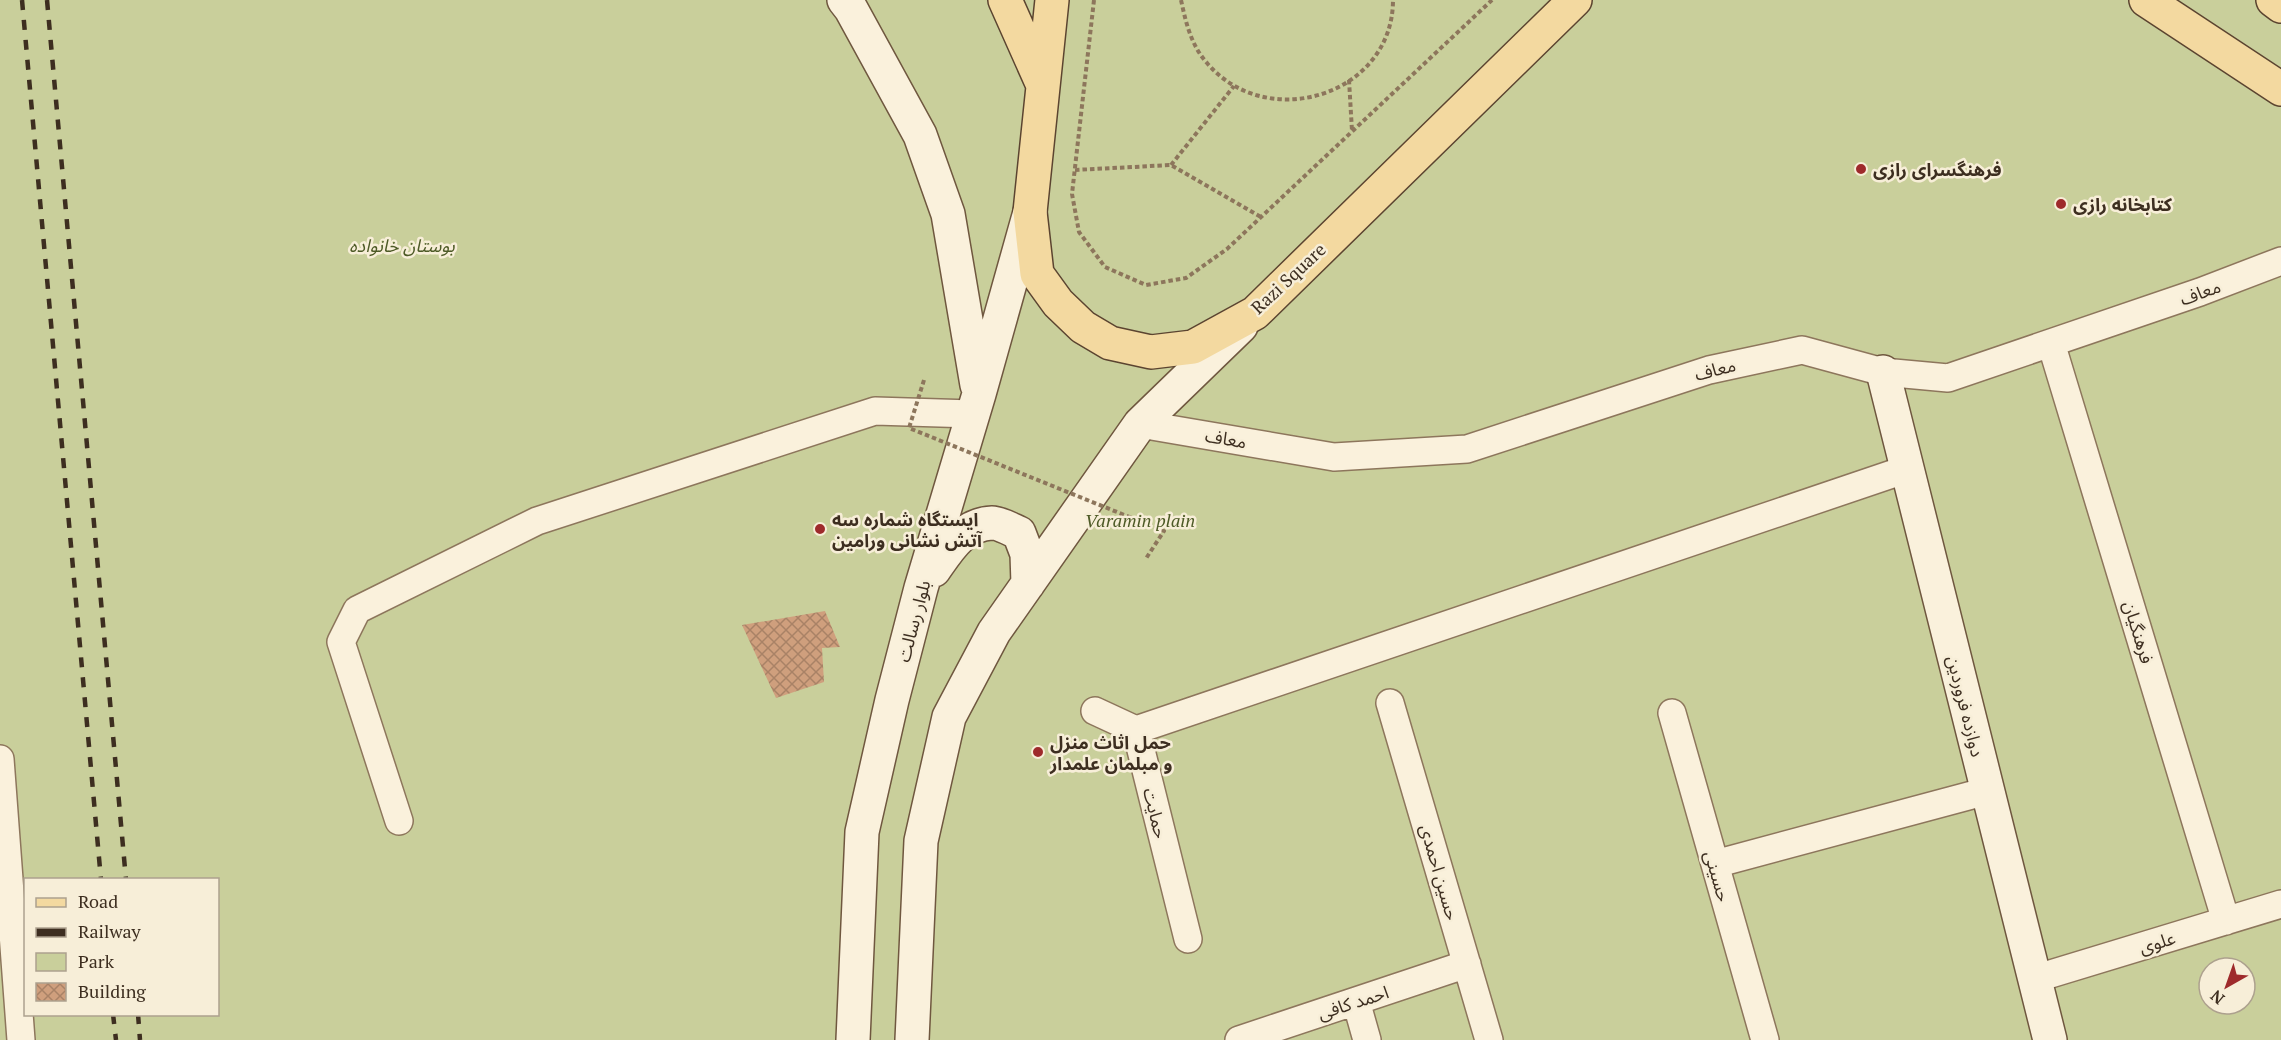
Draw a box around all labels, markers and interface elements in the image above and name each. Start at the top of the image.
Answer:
place label: فرهنگسرای رازی [1873,157,2002,181]
marker: فرهنگسرای رازی [1854,162,1868,176]
place label: کتابخانه رازی [2073,192,2173,216]
marker: کتابخانه رازی [2054,197,2068,211]
park label: بوستان خانواده [349,233,455,257]
street label: Razi Square [1245,237,1331,319]
street label: معاف [2176,274,2224,310]
street label: معاف [1692,352,1738,386]
street label: معاف [1203,423,1249,453]
place label: ایستگاه شماره سه آتش نشانی ورامین [832,507,983,552]
park label: Varamin plain [1085,508,1195,532]
marker: ایستگاه شماره سه آتش نشانی ورامین [813,522,827,536]
street label: بلوار رسالت [891,577,935,665]
street label: فرهنگیان [2118,598,2160,666]
street label: دوازده فروردین [1942,653,1990,759]
place label: حمل اثاث منزل و مبلمان علمدار [1049,730,1173,775]
marker: حمل اثاث منزل و مبلمان علمدار [1031,745,1045,759]
street label: حمایت [1138,785,1174,841]
street label: حسین احمدی [1415,821,1465,923]
street label: حسینی [1699,848,1737,904]
legend [24,878,219,1016]
text: Road [78,889,118,913]
text: Railway [78,919,142,943]
street label: علوی [2136,925,2178,959]
text: Park [78,949,115,973]
north arrow [2197,956,2257,1016]
text: Building [78,979,146,1003]
street label: احمد کافی [1314,979,1392,1025]
text: N [2206,985,2229,1010]

